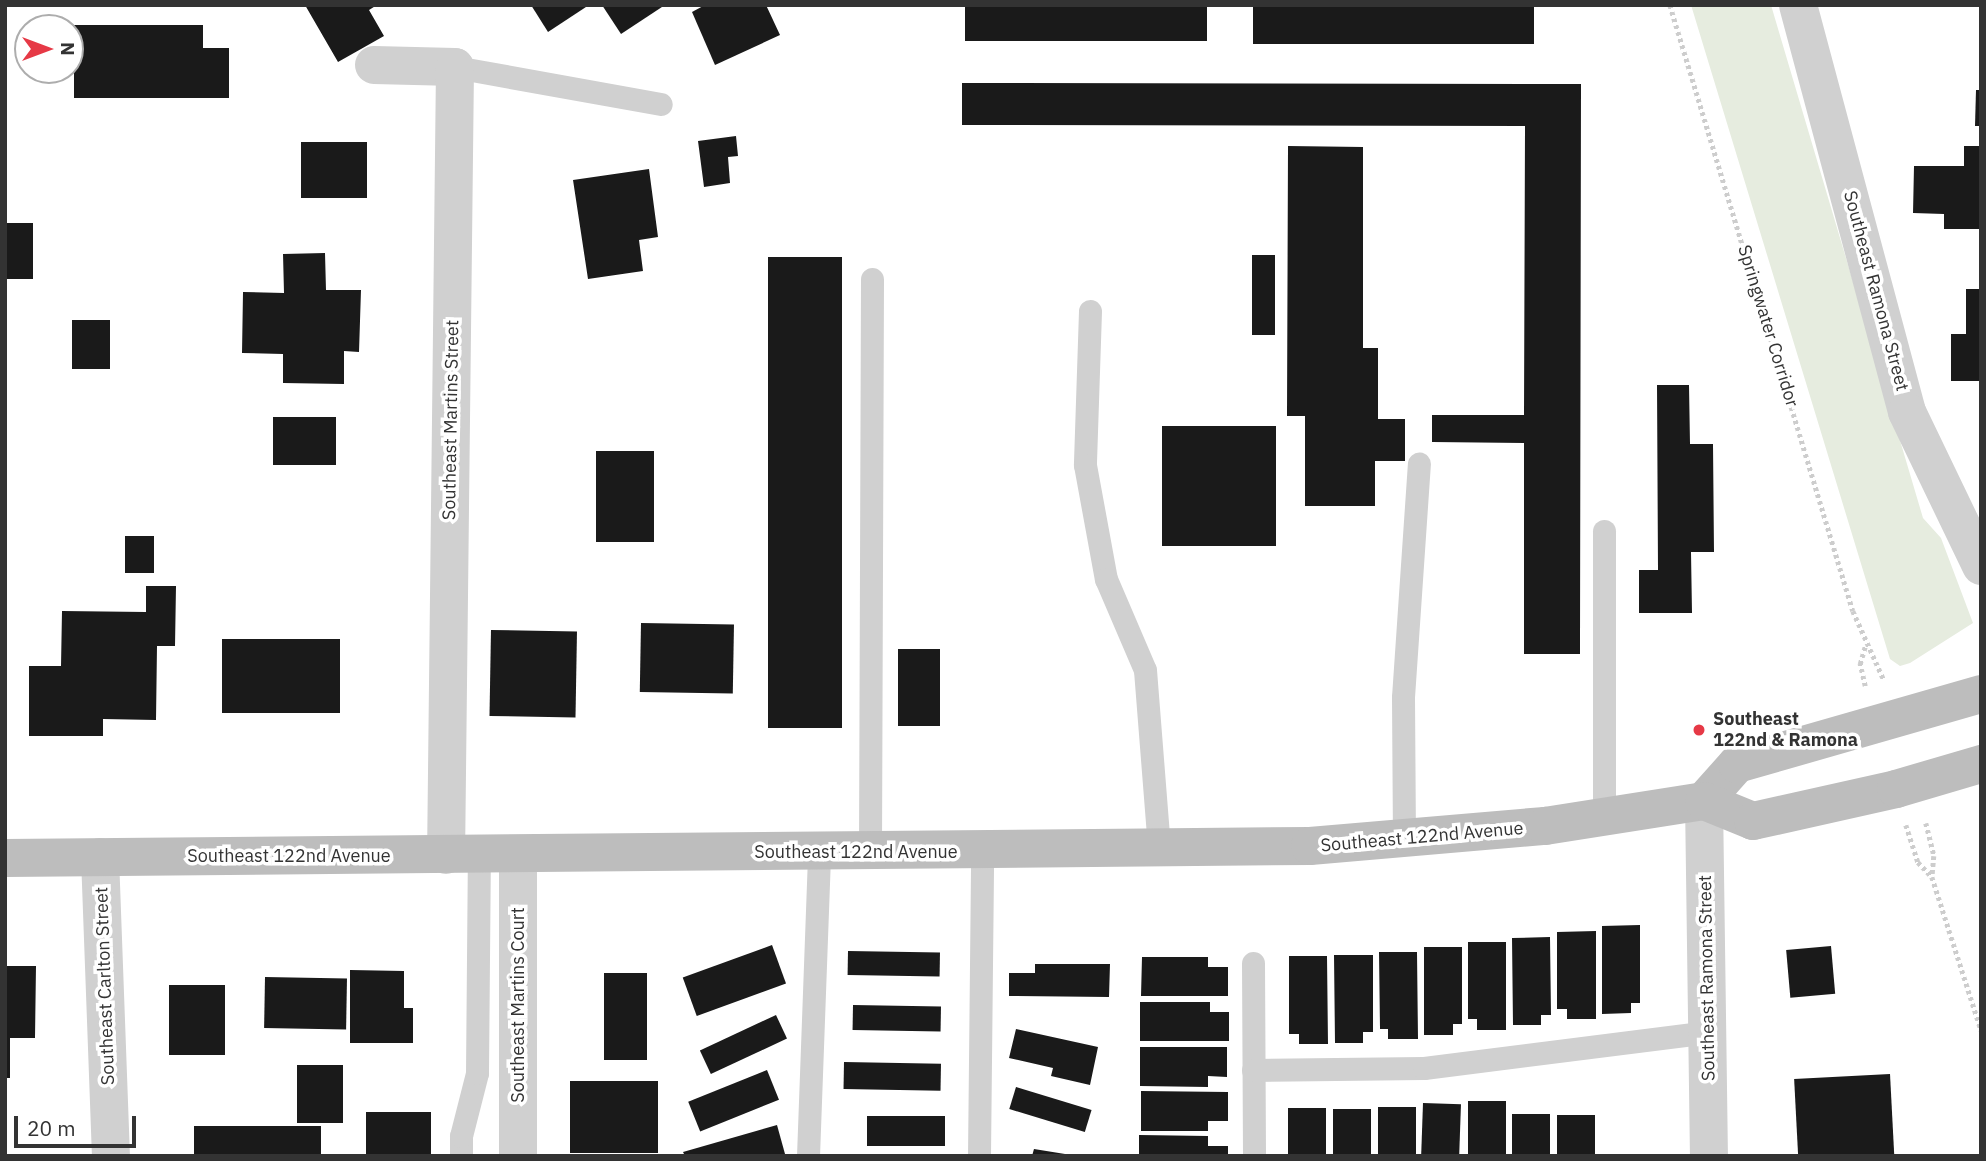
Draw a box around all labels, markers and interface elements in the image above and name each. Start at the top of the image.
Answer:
north arrow [14,14,84,84]
text: N [56,42,80,56]
street label: Southeast Ramona Street [1839,189,1913,393]
street label: Springwater Corridor [1733,242,1803,410]
street label: Southeast Martins Street [438,320,464,520]
place label: Southeast 122nd & Ramona [1713,709,1858,752]
marker: Southeast 122nd & Ramona [1691,722,1707,738]
street label: Southeast 122nd Avenue [1320,817,1524,857]
street label: Southeast 122nd Avenue [754,841,958,863]
street label: Southeast 122nd Avenue [187,845,391,867]
street label: Southeast Ramona Street [1694,875,1720,1081]
street label: Southeast Carlton Street [91,886,119,1086]
street label: Southeast Martins Court [507,907,529,1103]
scale bar [18,1102,140,1146]
text: 20 m [27,1114,76,1142]

